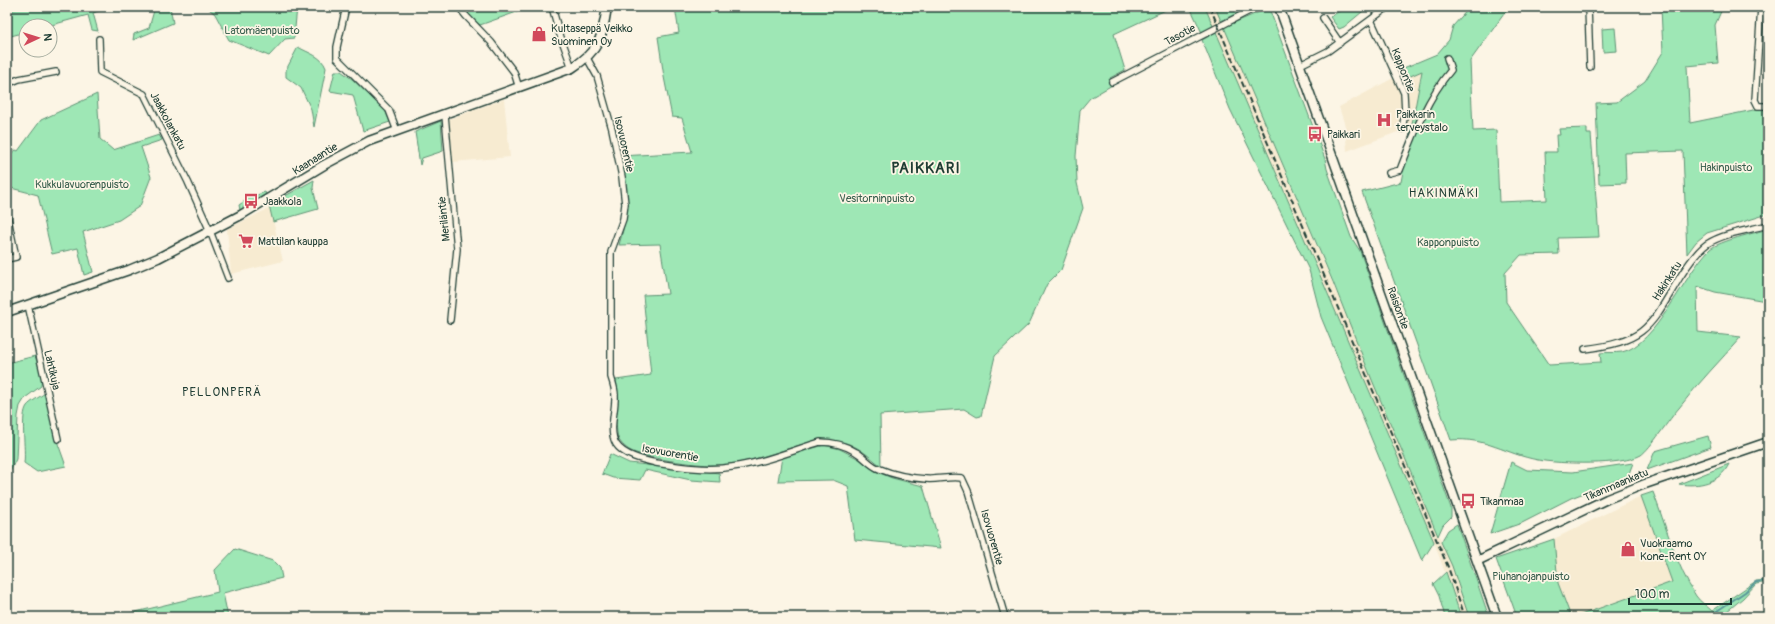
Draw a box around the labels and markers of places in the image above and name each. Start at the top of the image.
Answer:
place label: Kultaseppä Veikko Suominen Oy [551,22,633,48]
shop icon: Kultaseppä Veikko Suominen Oy [530,25,548,43]
place label: Paikkarin terveystalo [1395,108,1448,134]
hospital icon: Paikkarin terveystalo [1375,111,1393,129]
bus stop icon: Paikkari [1306,125,1324,143]
place label: Paikkari [1327,128,1360,141]
bus stop icon: Jaakkola [242,192,260,210]
place label: Jaakkola [263,195,301,208]
supermarket icon: Mattilan kauppa [237,232,255,250]
place label: Mattilan kauppa [258,235,328,248]
bus stop icon: Tikanmaa [1459,492,1477,510]
place label: Tikanmaa [1480,495,1524,508]
place label: Vuokraamo Kone-Rent OY [1640,537,1707,563]
shop icon: Vuokraamo Kone-Rent OY [1619,540,1637,558]

